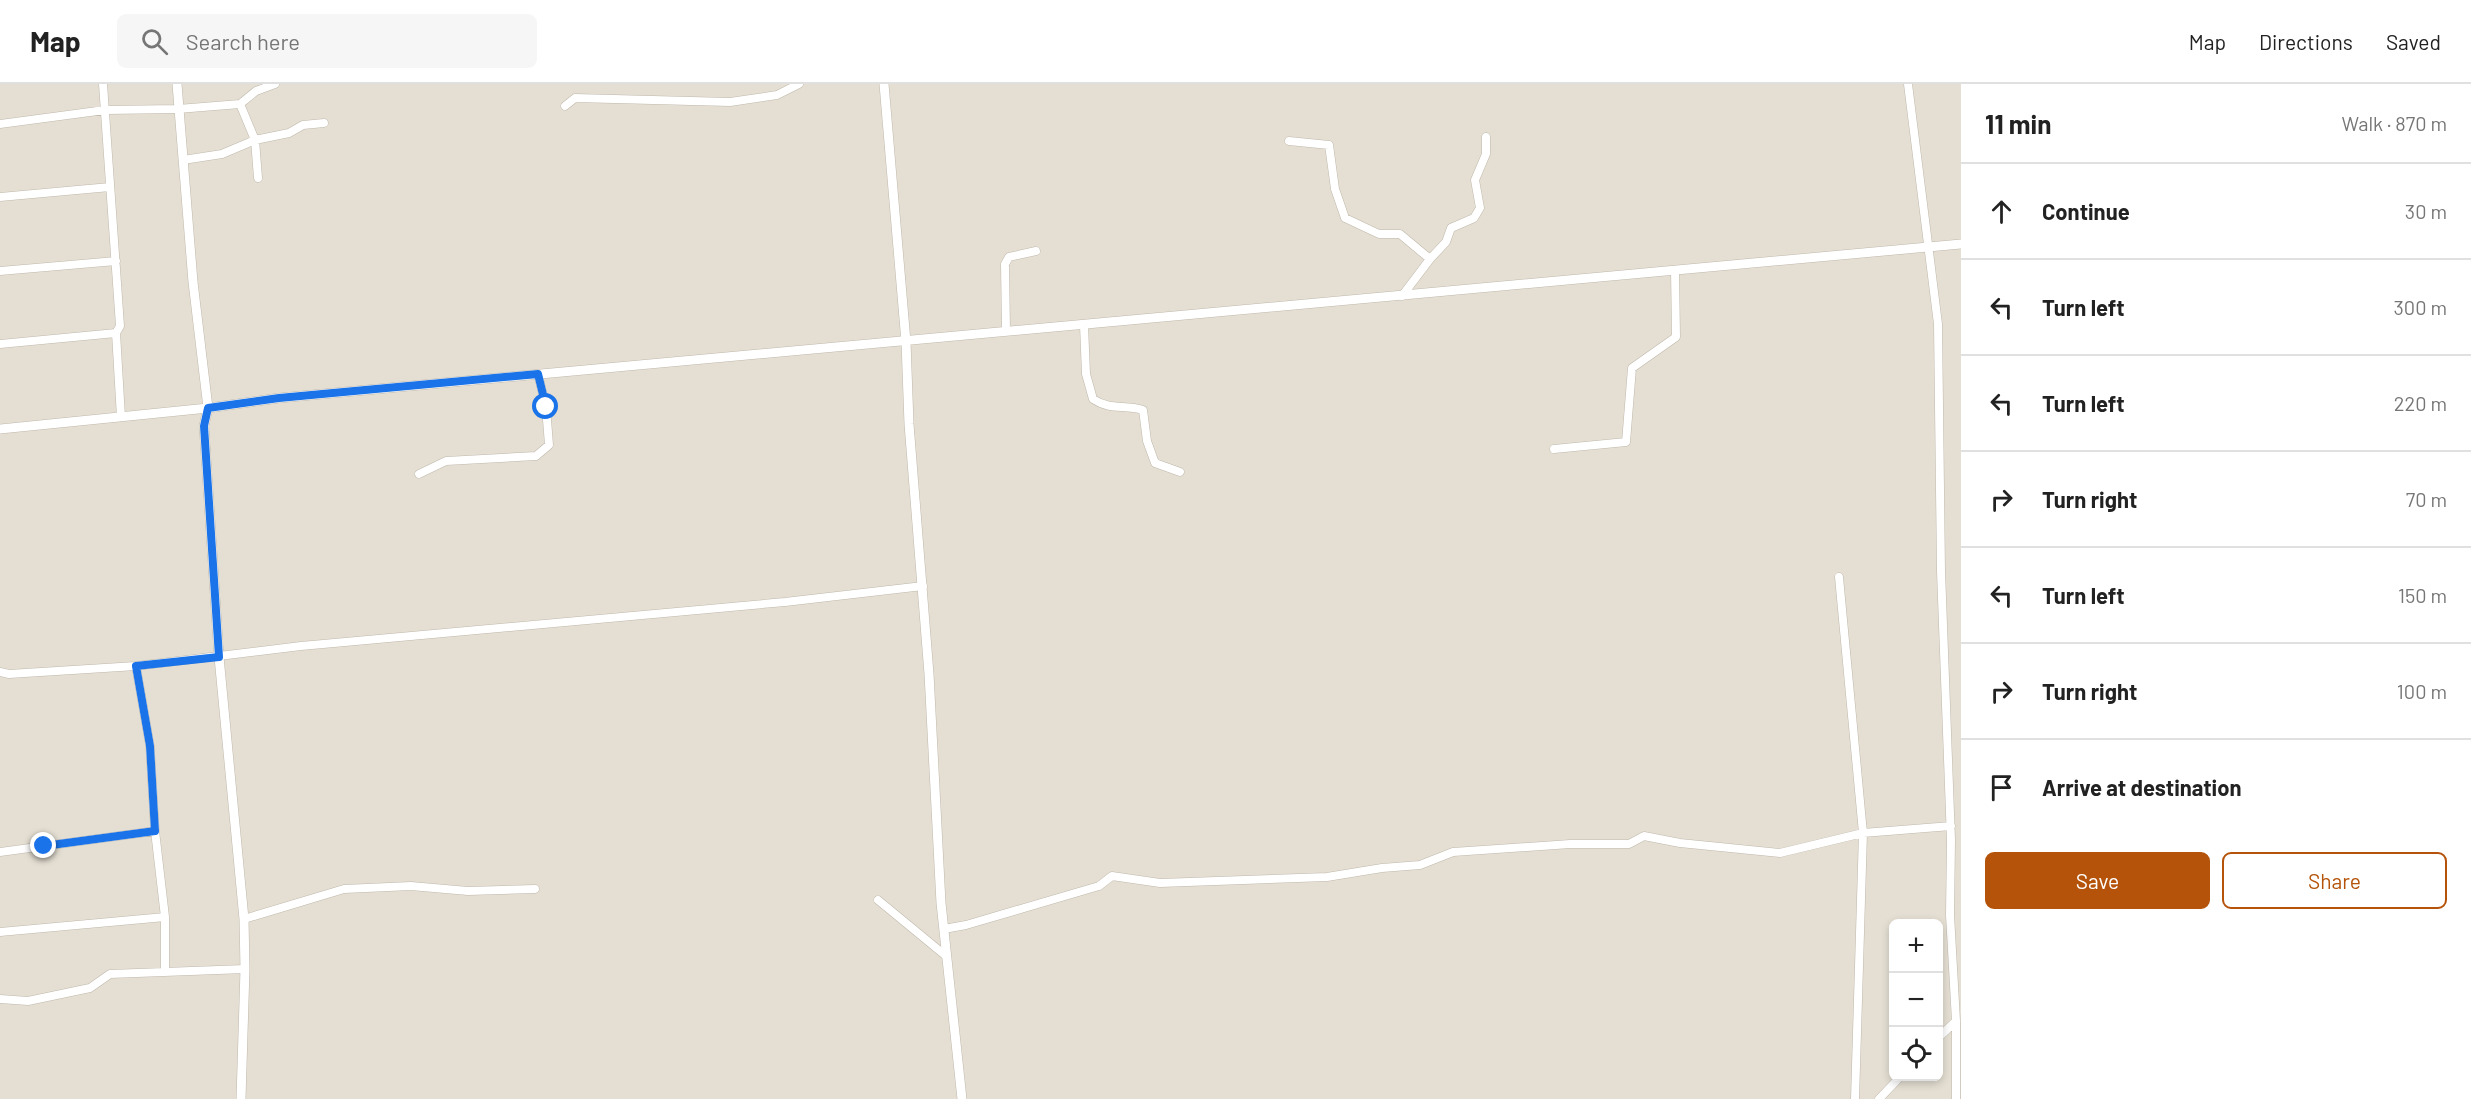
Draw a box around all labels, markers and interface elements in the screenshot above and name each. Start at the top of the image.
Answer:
search box [117,14,537,68]
text: Map [30,24,81,58]
icon: search [138,25,171,58]
text: Search here [186,28,300,54]
text: Map [2189,29,2226,54]
text: Directions [2259,29,2353,54]
text: Saved [2386,29,2441,54]
text: 11 min [1985,108,2051,139]
text: Walk · 870 m [2342,111,2447,135]
icon: ahead [1985,195,2018,228]
text: Continue [2042,198,2130,224]
text: 30 m [2405,199,2447,223]
icon: left [1985,291,2018,324]
text: Turn left [2042,294,2125,320]
text: 300 m [2394,295,2447,319]
icon: left [1985,387,2018,420]
text: Turn left [2042,390,2125,416]
text: 220 m [2394,391,2447,415]
route start [532,393,558,419]
icon: right [1985,483,2018,516]
text: Turn right [2042,486,2137,512]
text: 70 m [2406,487,2447,511]
icon: left [1985,579,2018,612]
text: Turn left [2042,582,2125,608]
text: 150 m [2398,583,2447,607]
icon: right [1985,675,2018,708]
text: Turn right [2042,678,2137,704]
text: 100 m [2397,679,2447,703]
icon: arrive [1985,771,2018,804]
text: Arrive at destination [2042,774,2241,800]
route end [30,832,56,858]
button: Save [1985,852,2210,909]
button: Share [2222,852,2447,909]
map controls [1889,919,1943,1081]
button: + [1889,919,1943,973]
button: − [1889,973,1943,1027]
button: locate [1889,1027,1943,1081]

